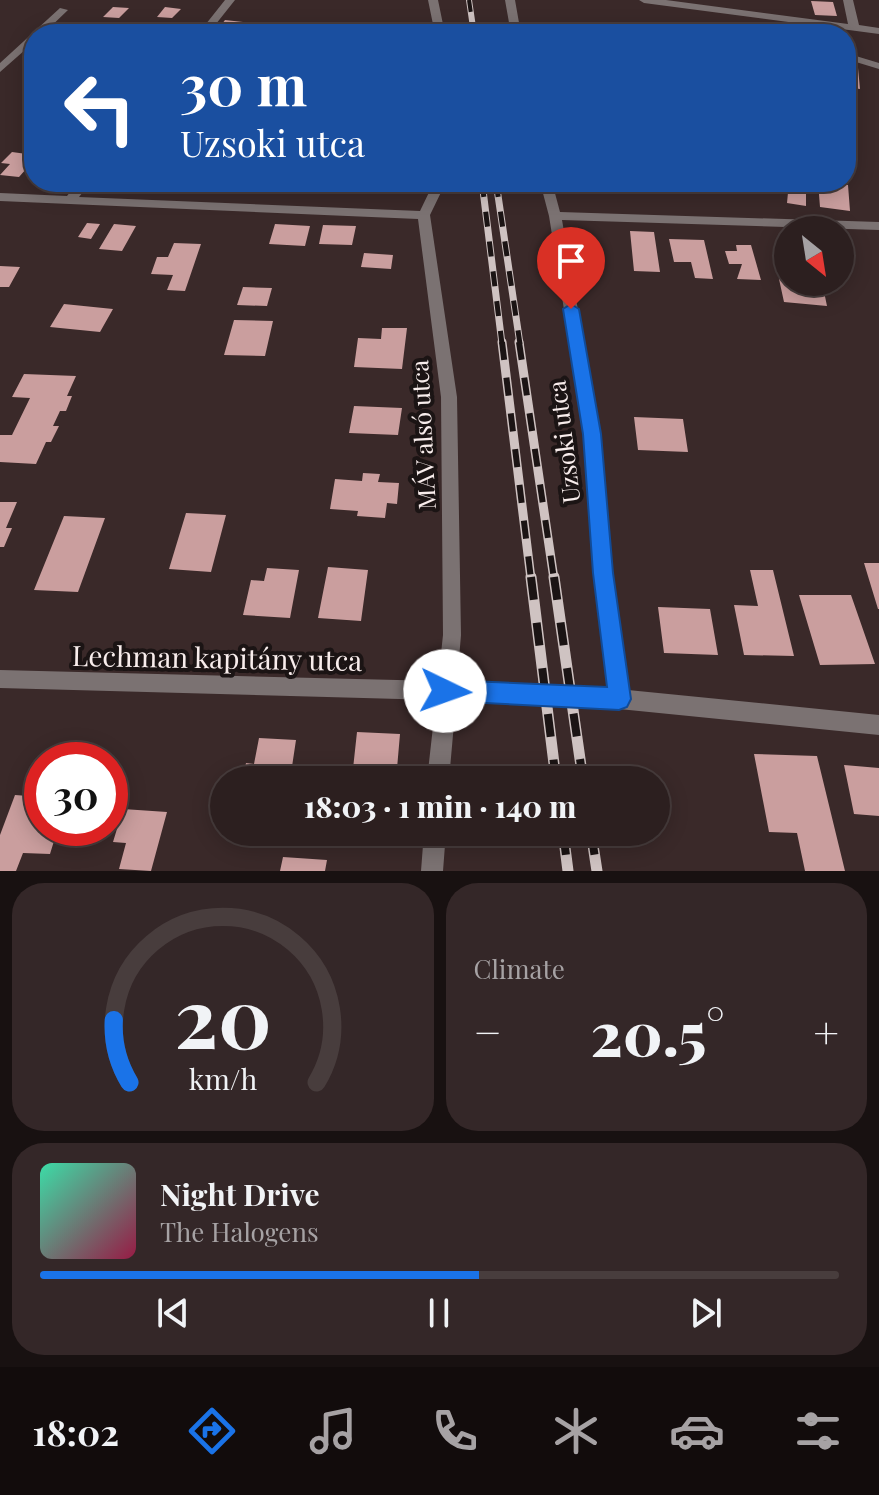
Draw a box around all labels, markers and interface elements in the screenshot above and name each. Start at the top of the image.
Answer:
text: 30 m [180,46,307,121]
icon: left [48,56,152,160]
text: Uzsoki utca [180,118,365,166]
north arrow [774,216,854,296]
map controls [774,216,854,296]
pin [537,227,605,309]
icon: arrive [549,239,593,283]
street label: MÁV alsó utca [402,359,442,511]
street label: Uzsoki utca [540,379,586,505]
street label: Lechman kapitány utca [72,636,363,678]
position arrow [403,649,487,733]
speed limit sign: 30 [24,742,128,846]
text: 18:03 · 1 min · 140 m [304,786,576,826]
text: Climate [474,951,565,986]
text: 20 [174,959,271,1070]
text: 20.5° [591,991,725,1071]
text: − [474,1001,502,1060]
text: + [813,1001,839,1060]
text: km/h [188,1059,257,1097]
text: Night Drive [160,1174,320,1214]
text: The Halogens [160,1214,319,1249]
icon: previous [151,1291,195,1335]
icon: pause [417,1291,461,1335]
icon: next [684,1291,728,1335]
icon: directions [184,1403,240,1459]
icon: music [305,1403,361,1459]
icon: phone [427,1403,483,1459]
icon: climate [548,1403,604,1459]
icon: car [669,1403,725,1459]
icon: filters [790,1403,846,1459]
text: 18:02 [33,1407,119,1455]

